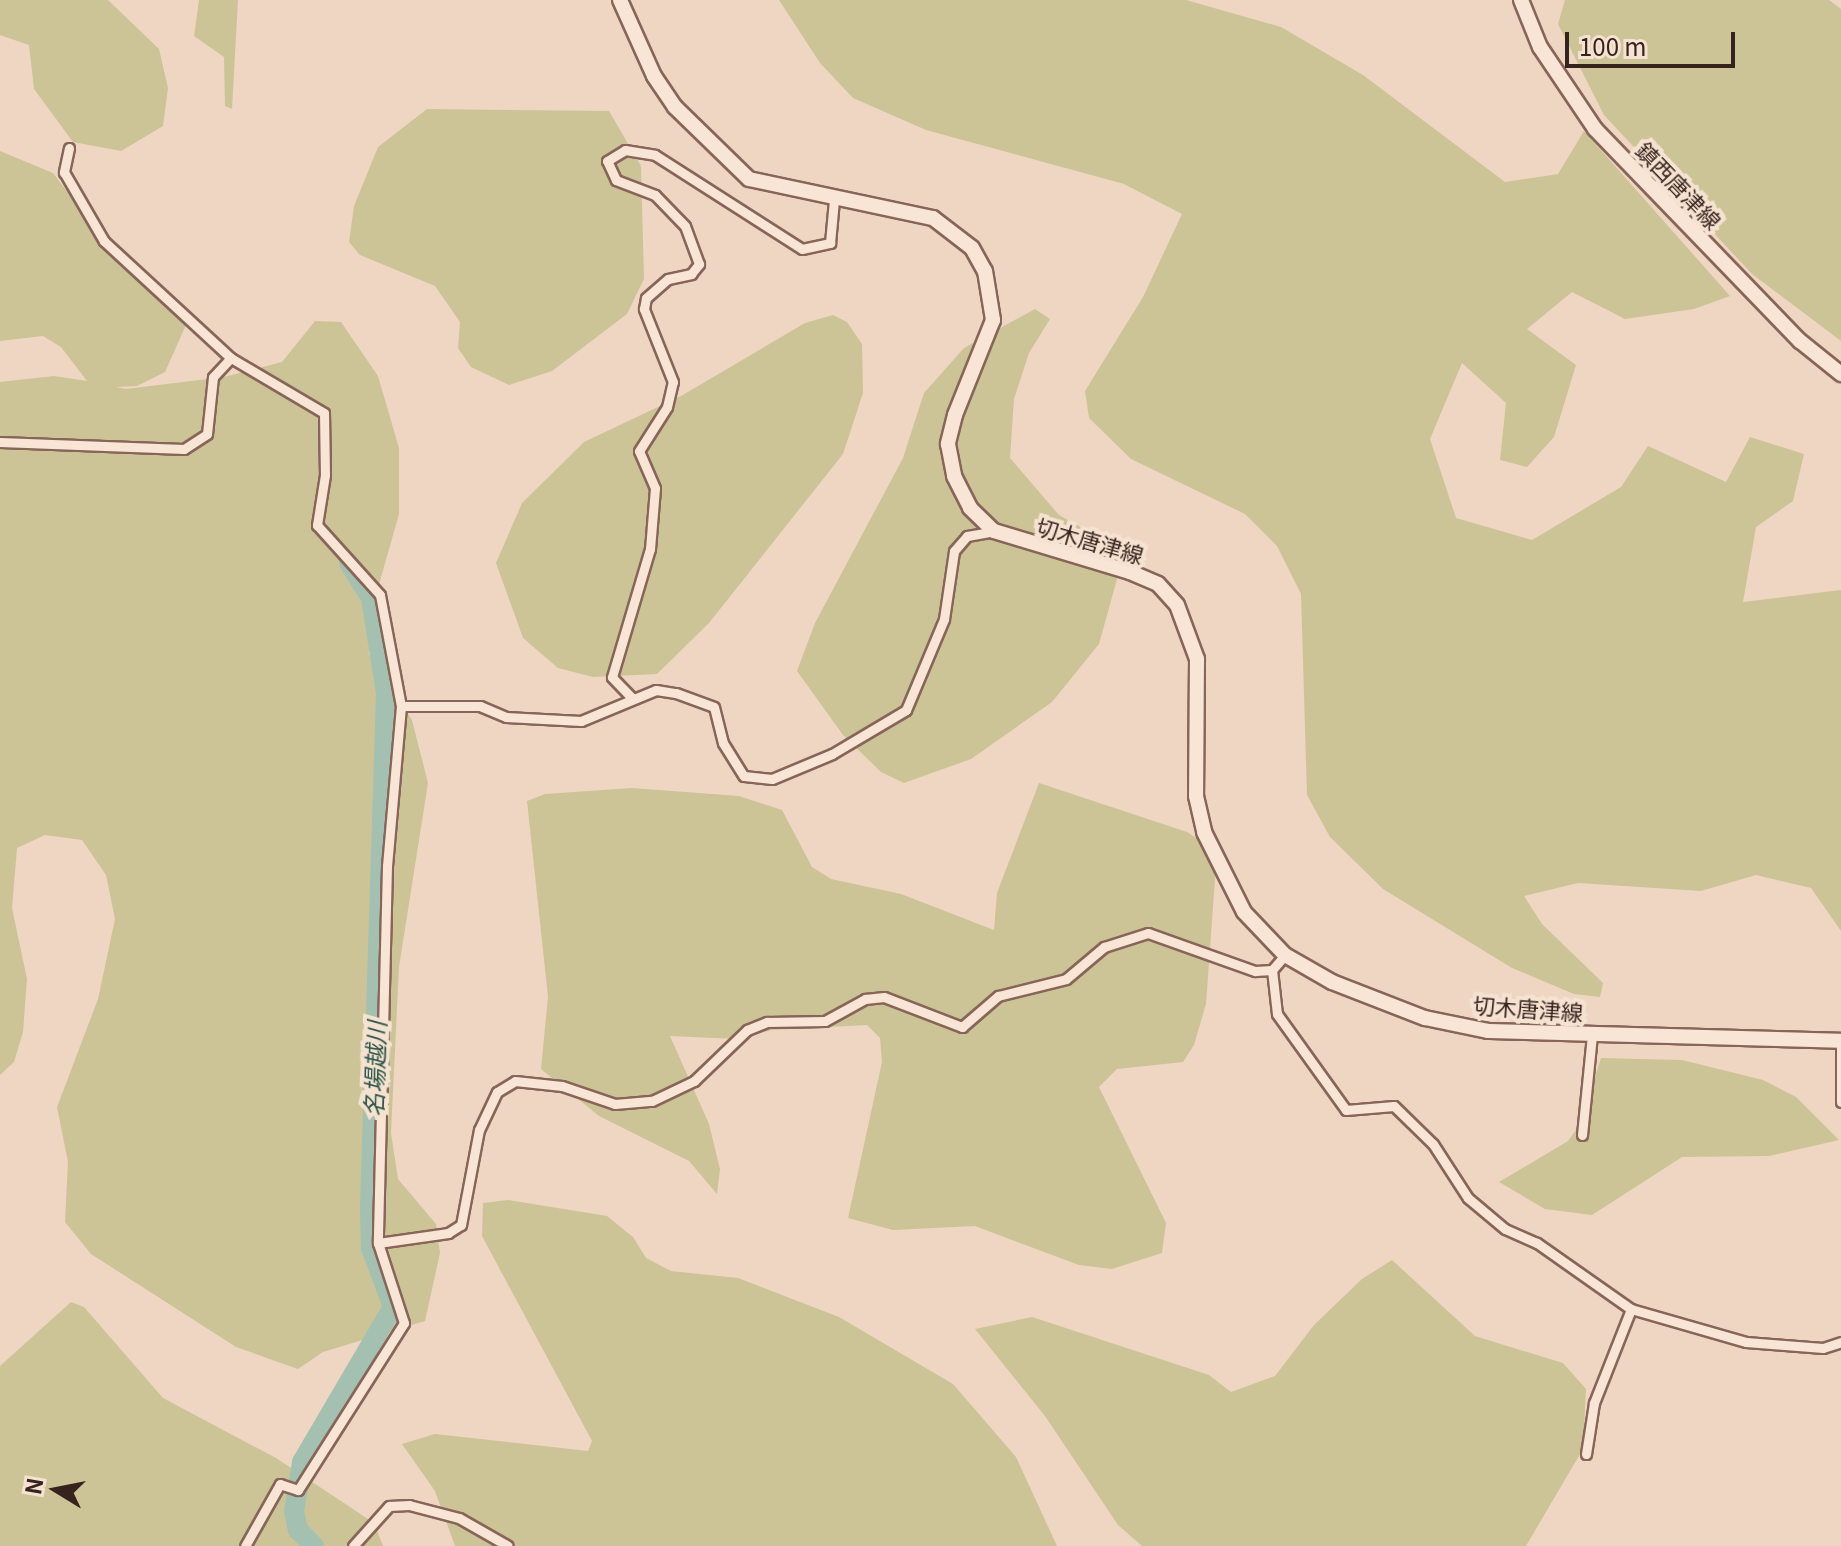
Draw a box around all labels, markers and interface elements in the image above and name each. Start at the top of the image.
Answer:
scale bar [1569,16,1739,66]
text: 100 m [1579,28,1647,63]
street label: 鎮西唐津線 [1631,136,1727,234]
street label: 切木唐津線 [1033,512,1147,568]
street label: 切木唐津線 [1472,991,1584,1025]
water label: 名場越川 [358,1021,390,1117]
north arrow [16,1450,96,1530]
text: N [15,1475,50,1497]

